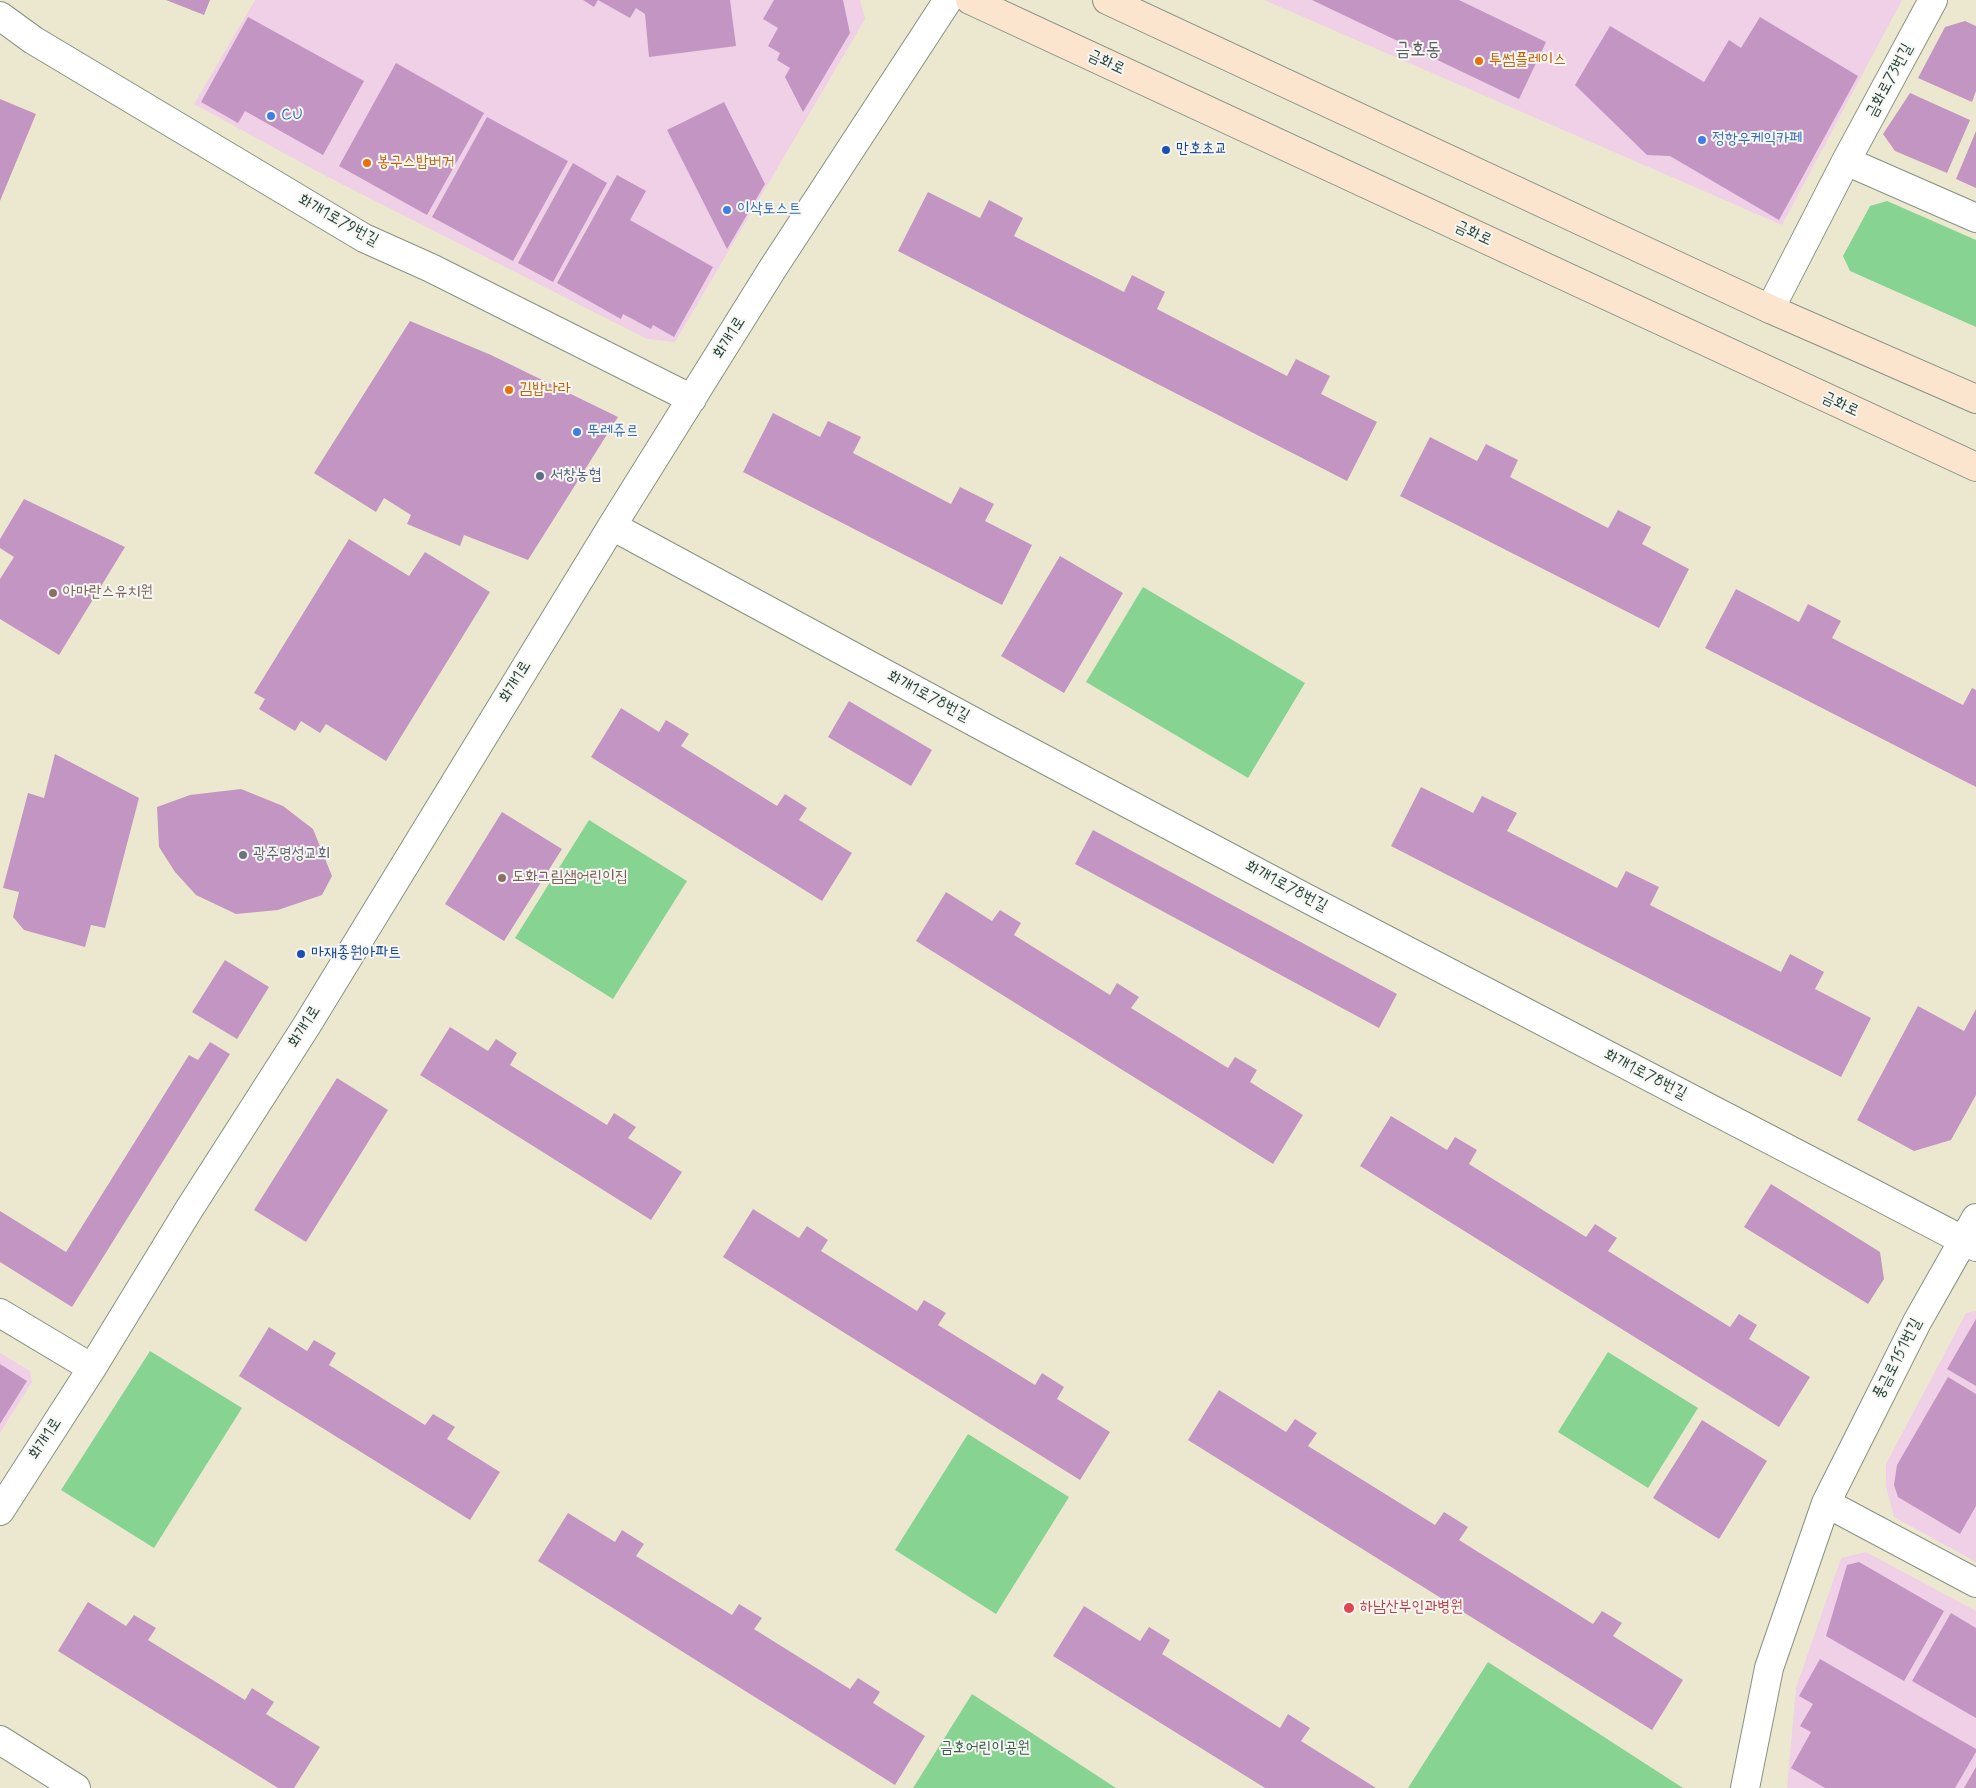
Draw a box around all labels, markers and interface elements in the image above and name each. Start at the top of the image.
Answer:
district label: 금호동 [1395,40,1441,62]
street label: 금화로73번길 [1862,41,1918,121]
street label: 금화로 [1084,46,1128,80]
place label: 투썸플레이스 [1489,51,1566,71]
marker: 투썸플레이스 [1473,55,1485,67]
place label: CU [281,106,303,126]
marker: CU [265,110,277,122]
place label: 정항우케익카페 [1712,130,1802,150]
marker: 정항우케익카페 [1696,134,1708,146]
place label: 만호초교 [1176,140,1228,160]
marker: 만호초교 [1160,144,1172,156]
place label: 봉구스밥버거 [377,153,454,173]
marker: 봉구스밥버거 [361,157,373,169]
street label: 화개1로79번길 [294,191,382,251]
place label: 이삭토스트 [737,200,801,220]
marker: 이삭토스트 [721,204,733,216]
street label: 금화로 [1451,217,1495,251]
street label: 화개1로 [710,314,750,362]
place label: 김밥나라 [519,380,570,400]
marker: 김밥나라 [503,384,515,396]
street label: 금화로 [1818,388,1862,422]
place label: 뚜레쥬르 [587,422,638,442]
marker: 뚜레쥬르 [571,426,583,438]
place label: 서창농협 [550,466,602,486]
marker: 서창농협 [534,470,546,482]
place label: 아마란스유치원 [63,583,153,603]
marker: 아마란스유치원 [47,587,59,599]
street label: 화개1로 [496,657,536,707]
street label: 화개1로78번길 [884,667,972,727]
place label: 광주명성교회 [253,845,330,865]
marker: 광주명성교회 [237,849,249,861]
street label: 화개1로78번길 [1242,857,1330,917]
place label: 도화그림샘어린이집 [512,868,628,888]
marker: 도화그림샘어린이집 [496,872,508,884]
place label: 마재종원아파트 [311,944,401,964]
marker: 마재종원아파트 [295,948,307,960]
street label: 화개1로 [285,1003,325,1051]
street label: 화개1로78번길 [1600,1046,1690,1104]
street label: 풍금로151번길 [1869,1315,1927,1403]
street label: 화개1로 [25,1415,67,1463]
place label: 하남산부인과병원 [1360,1598,1463,1618]
marker: 하남산부인과병원 [1342,1601,1356,1615]
park label: 금호어린이공원 [940,1739,1030,1759]

